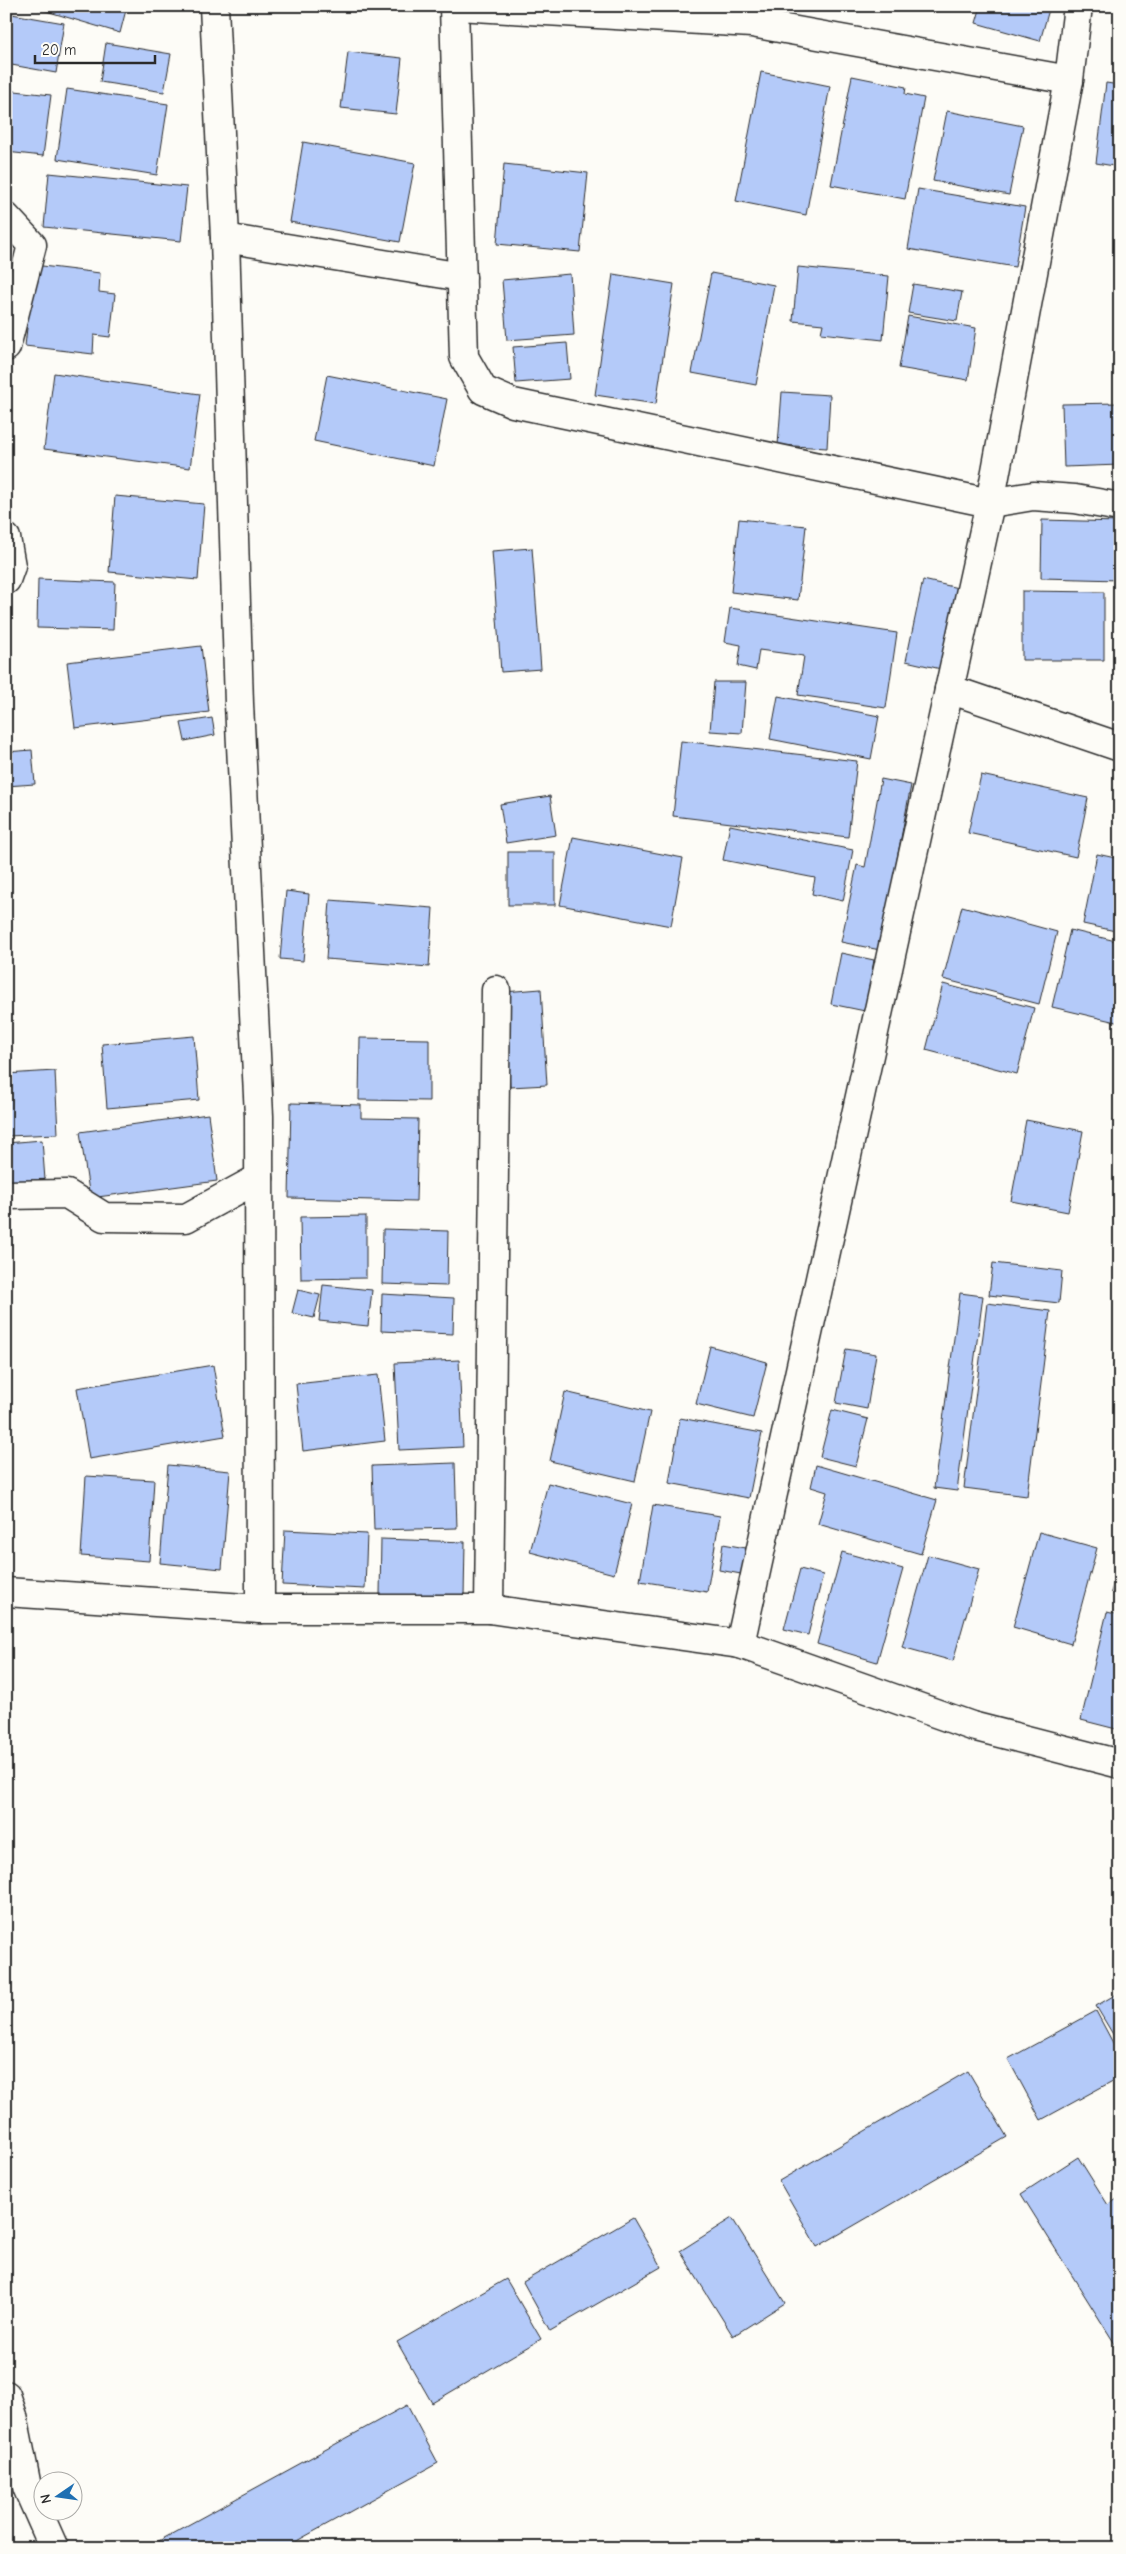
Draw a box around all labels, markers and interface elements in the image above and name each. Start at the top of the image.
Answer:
scale bar [35,32,155,64]
text: 20 m [42,41,76,59]
north arrow [32,2472,82,2522]
text: N [37,2492,55,2505]

